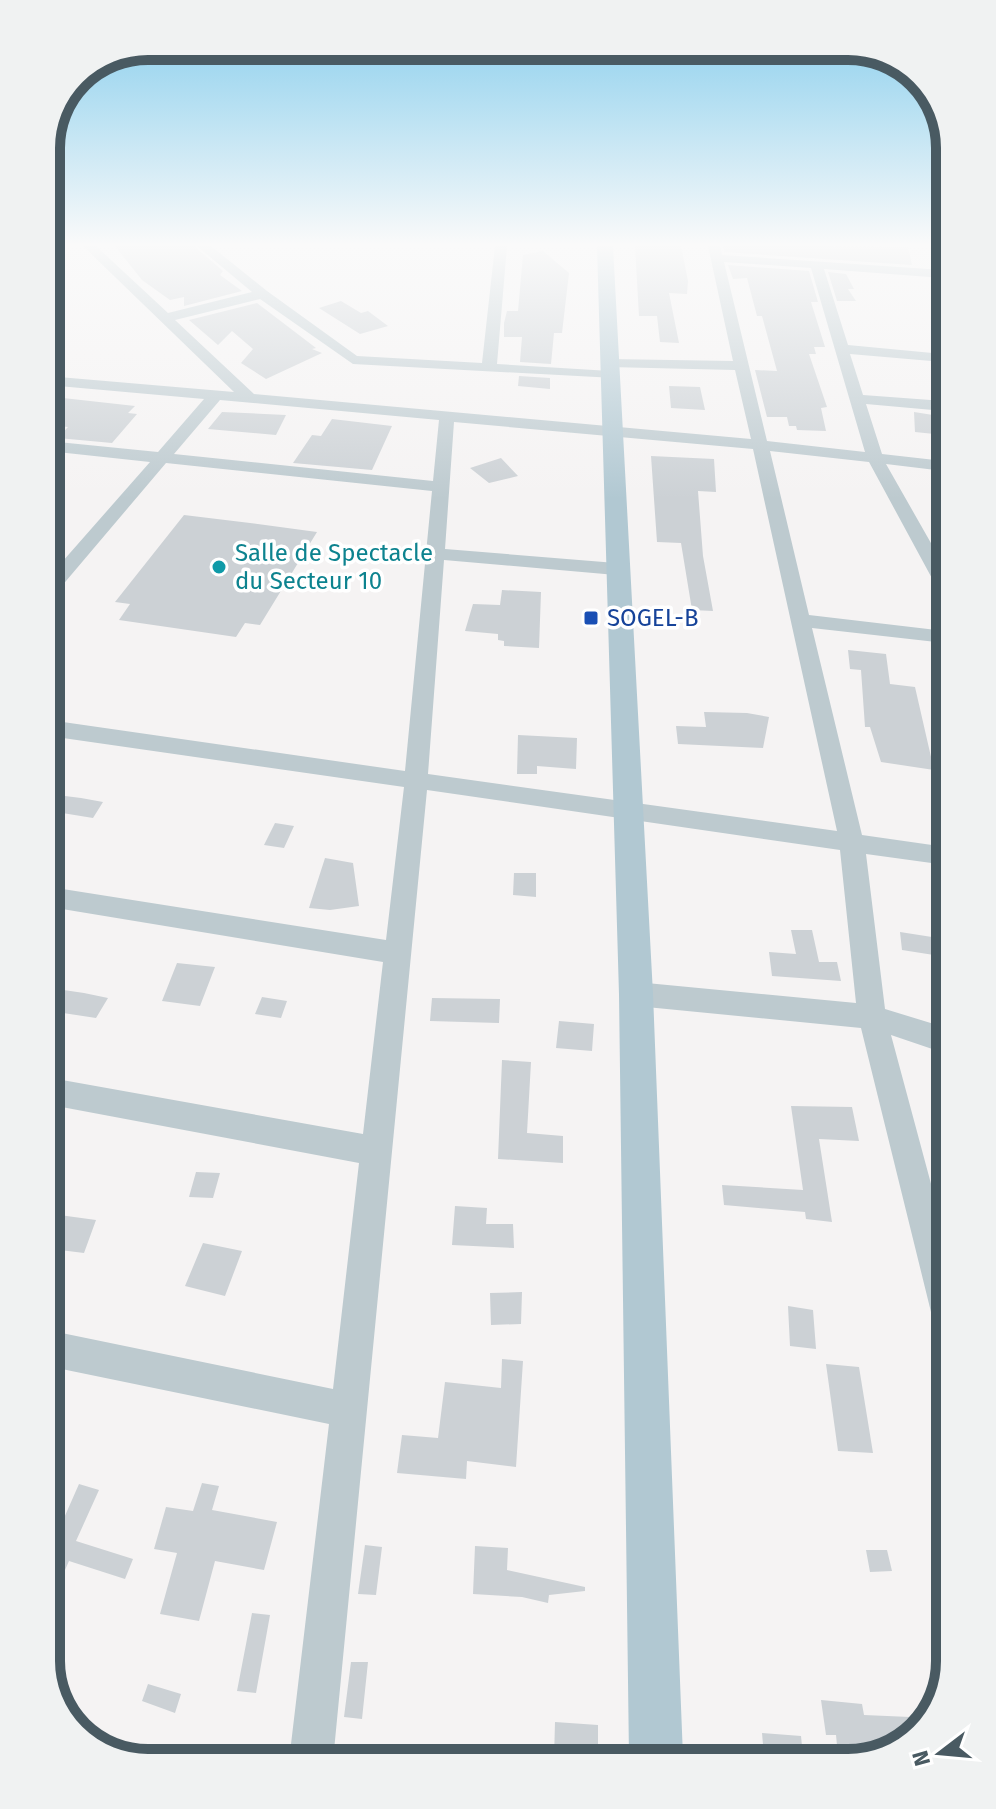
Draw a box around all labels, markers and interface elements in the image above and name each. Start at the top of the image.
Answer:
place label: Salle de Spectacle du Secteur 10 [235,539,433,595]
marker: Salle de Spectacle du Secteur 10 [210,558,228,576]
place label: SOGEL-B [607,604,699,632]
marker: SOGEL-B [582,609,600,627]
north arrow [900,1713,980,1793]
text: N [906,1748,936,1769]

